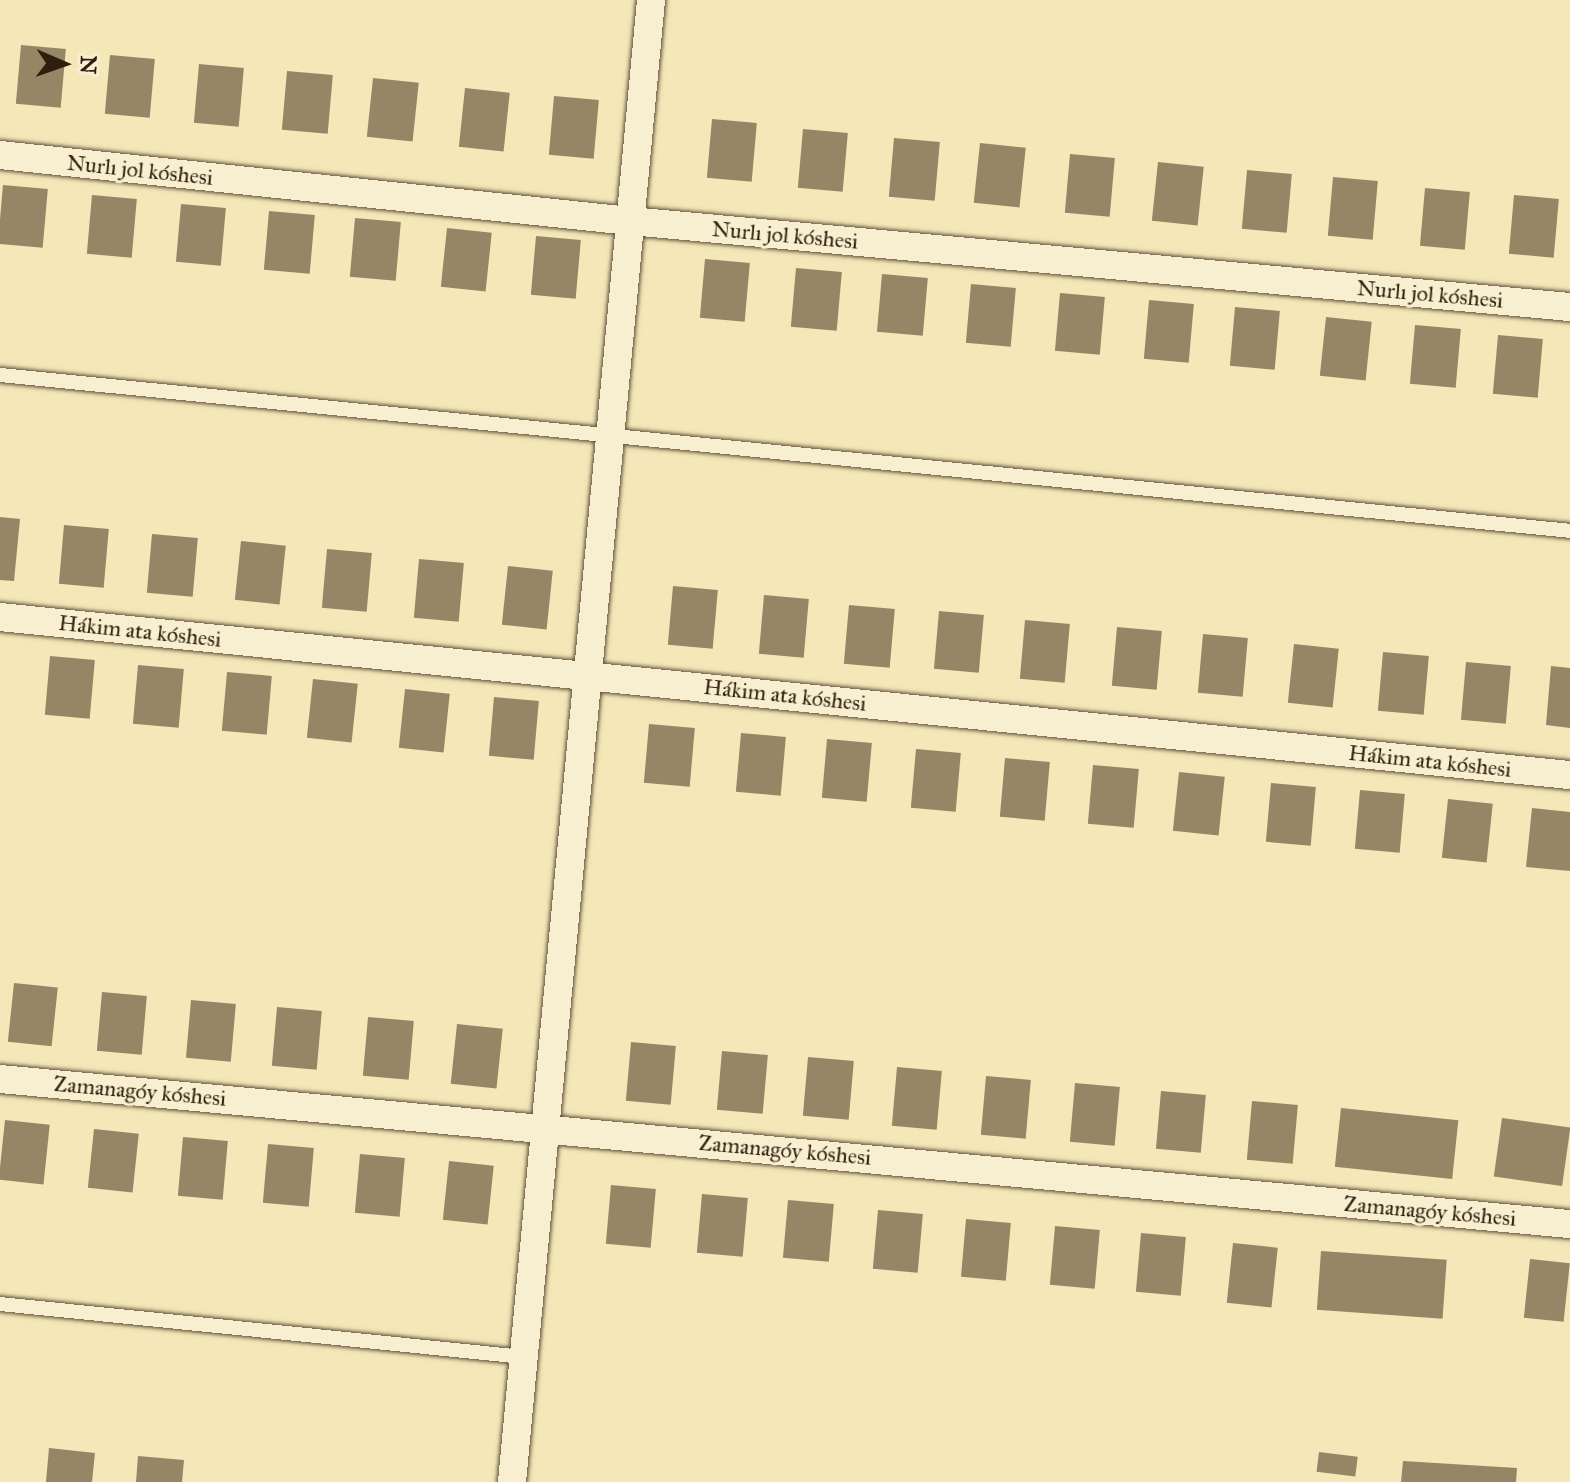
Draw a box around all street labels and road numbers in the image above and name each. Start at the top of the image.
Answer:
street label: Nurlı jol kóshesi [66,149,214,191]
street label: Nurlı jol kóshesi [711,215,859,255]
street label: Nurlı jol kóshesi [1356,274,1504,314]
street label: Hákim ata kóshesi [57,609,223,653]
street label: Hákim ata kóshesi [702,673,868,717]
street label: Hákim ata kóshesi [1347,739,1513,783]
street label: Zamanagóy kóshesi [53,1070,227,1112]
street label: Zamanagóy kóshesi [698,1129,872,1171]
street label: Zamanagóy kóshesi [1343,1190,1517,1232]

